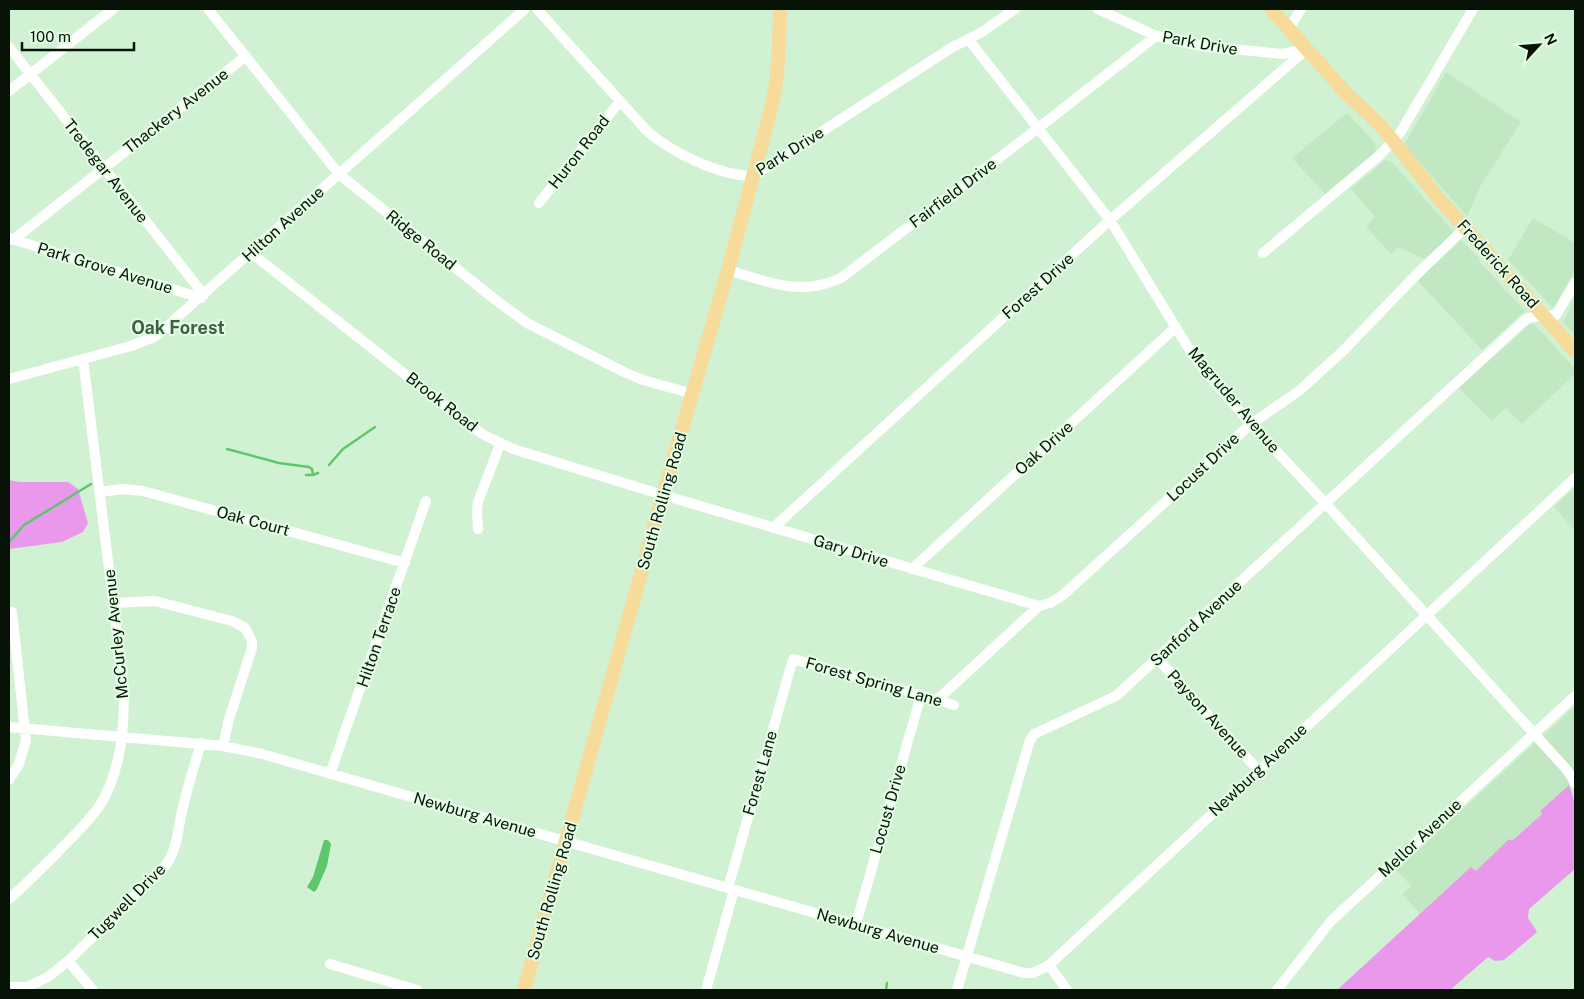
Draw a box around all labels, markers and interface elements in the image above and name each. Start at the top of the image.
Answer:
scale bar [22,20,135,52]
north arrow [1514,20,1564,70]
street label: Park Drive [1161,27,1239,59]
text: 100 m [30,28,71,45]
text: N [1541,31,1560,48]
street label: Thackery Avenue [120,64,232,158]
street label: Huron Road [544,112,614,192]
street label: Tredegar Avenue [60,115,152,227]
street label: Park Drive [753,123,827,179]
street label: Fairfield Drive [906,154,1000,232]
street label: Hilton Avenue [238,182,328,266]
street label: Ridge Road [382,206,460,274]
street label: Frederick Road [1453,216,1543,312]
street label: Park Grove Avenue [35,238,175,298]
street label: Forest Drive [998,249,1078,323]
district label: Oak Forest [131,317,225,338]
street label: Magruder Avenue [1184,343,1284,457]
street label: Brook Road [402,368,482,436]
street label: Oak Drive [1011,417,1077,479]
street label: Locust Drive [1163,429,1243,505]
street label: South Rolling Road [633,430,691,572]
street label: Oak Court [214,502,292,540]
street label: Gary Drive [811,531,891,571]
street label: McCurley Avenue [100,568,132,700]
street label: Sanford Avenue [1146,576,1246,670]
street label: Hilton Terrace [353,584,405,690]
street label: Forest Spring Lane [803,653,945,711]
street label: Payson Avenue [1163,666,1253,762]
street label: Newburg Avenue [1205,720,1311,820]
street label: Forest Lane [739,728,781,818]
street label: Locust Drive [866,762,910,856]
street label: Newburg Avenue [411,788,539,842]
street label: Mellor Avenue [1375,795,1465,881]
street label: South Rolling Road [523,820,581,962]
street label: Tugwell Drive [85,860,169,944]
street label: Newburg Avenue [814,904,942,958]

